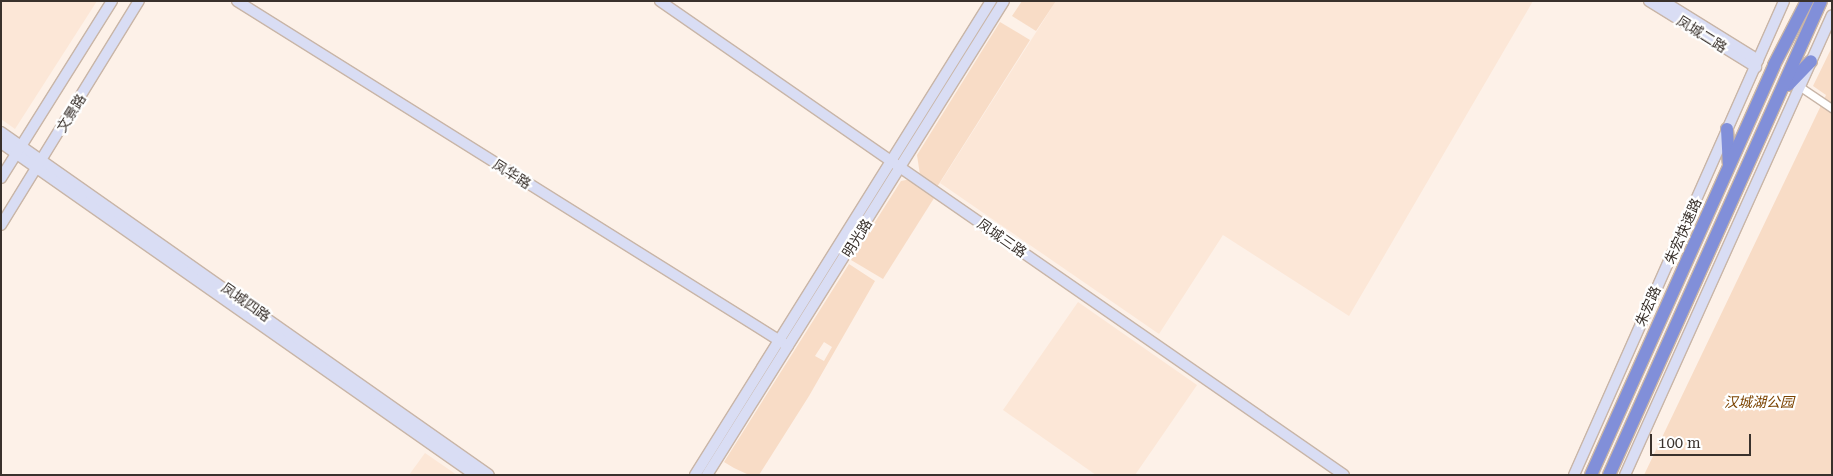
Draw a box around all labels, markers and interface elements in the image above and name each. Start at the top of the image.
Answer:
street label: 凤城二路 [1674,12,1730,56]
street label: 文景路 [53,91,89,135]
street label: 凤华路 [490,156,534,192]
street label: 朱宏快速路 [1661,196,1705,266]
street label: 凤城三路 [974,215,1030,261]
street label: 明光路 [839,216,875,260]
street label: 凤城四路 [218,279,274,325]
street label: 朱宏路 [1632,283,1664,329]
park label: 汉城湖公园 [1724,394,1794,410]
scale bar [1653,424,1754,456]
text: 100 m [1658,434,1701,452]

